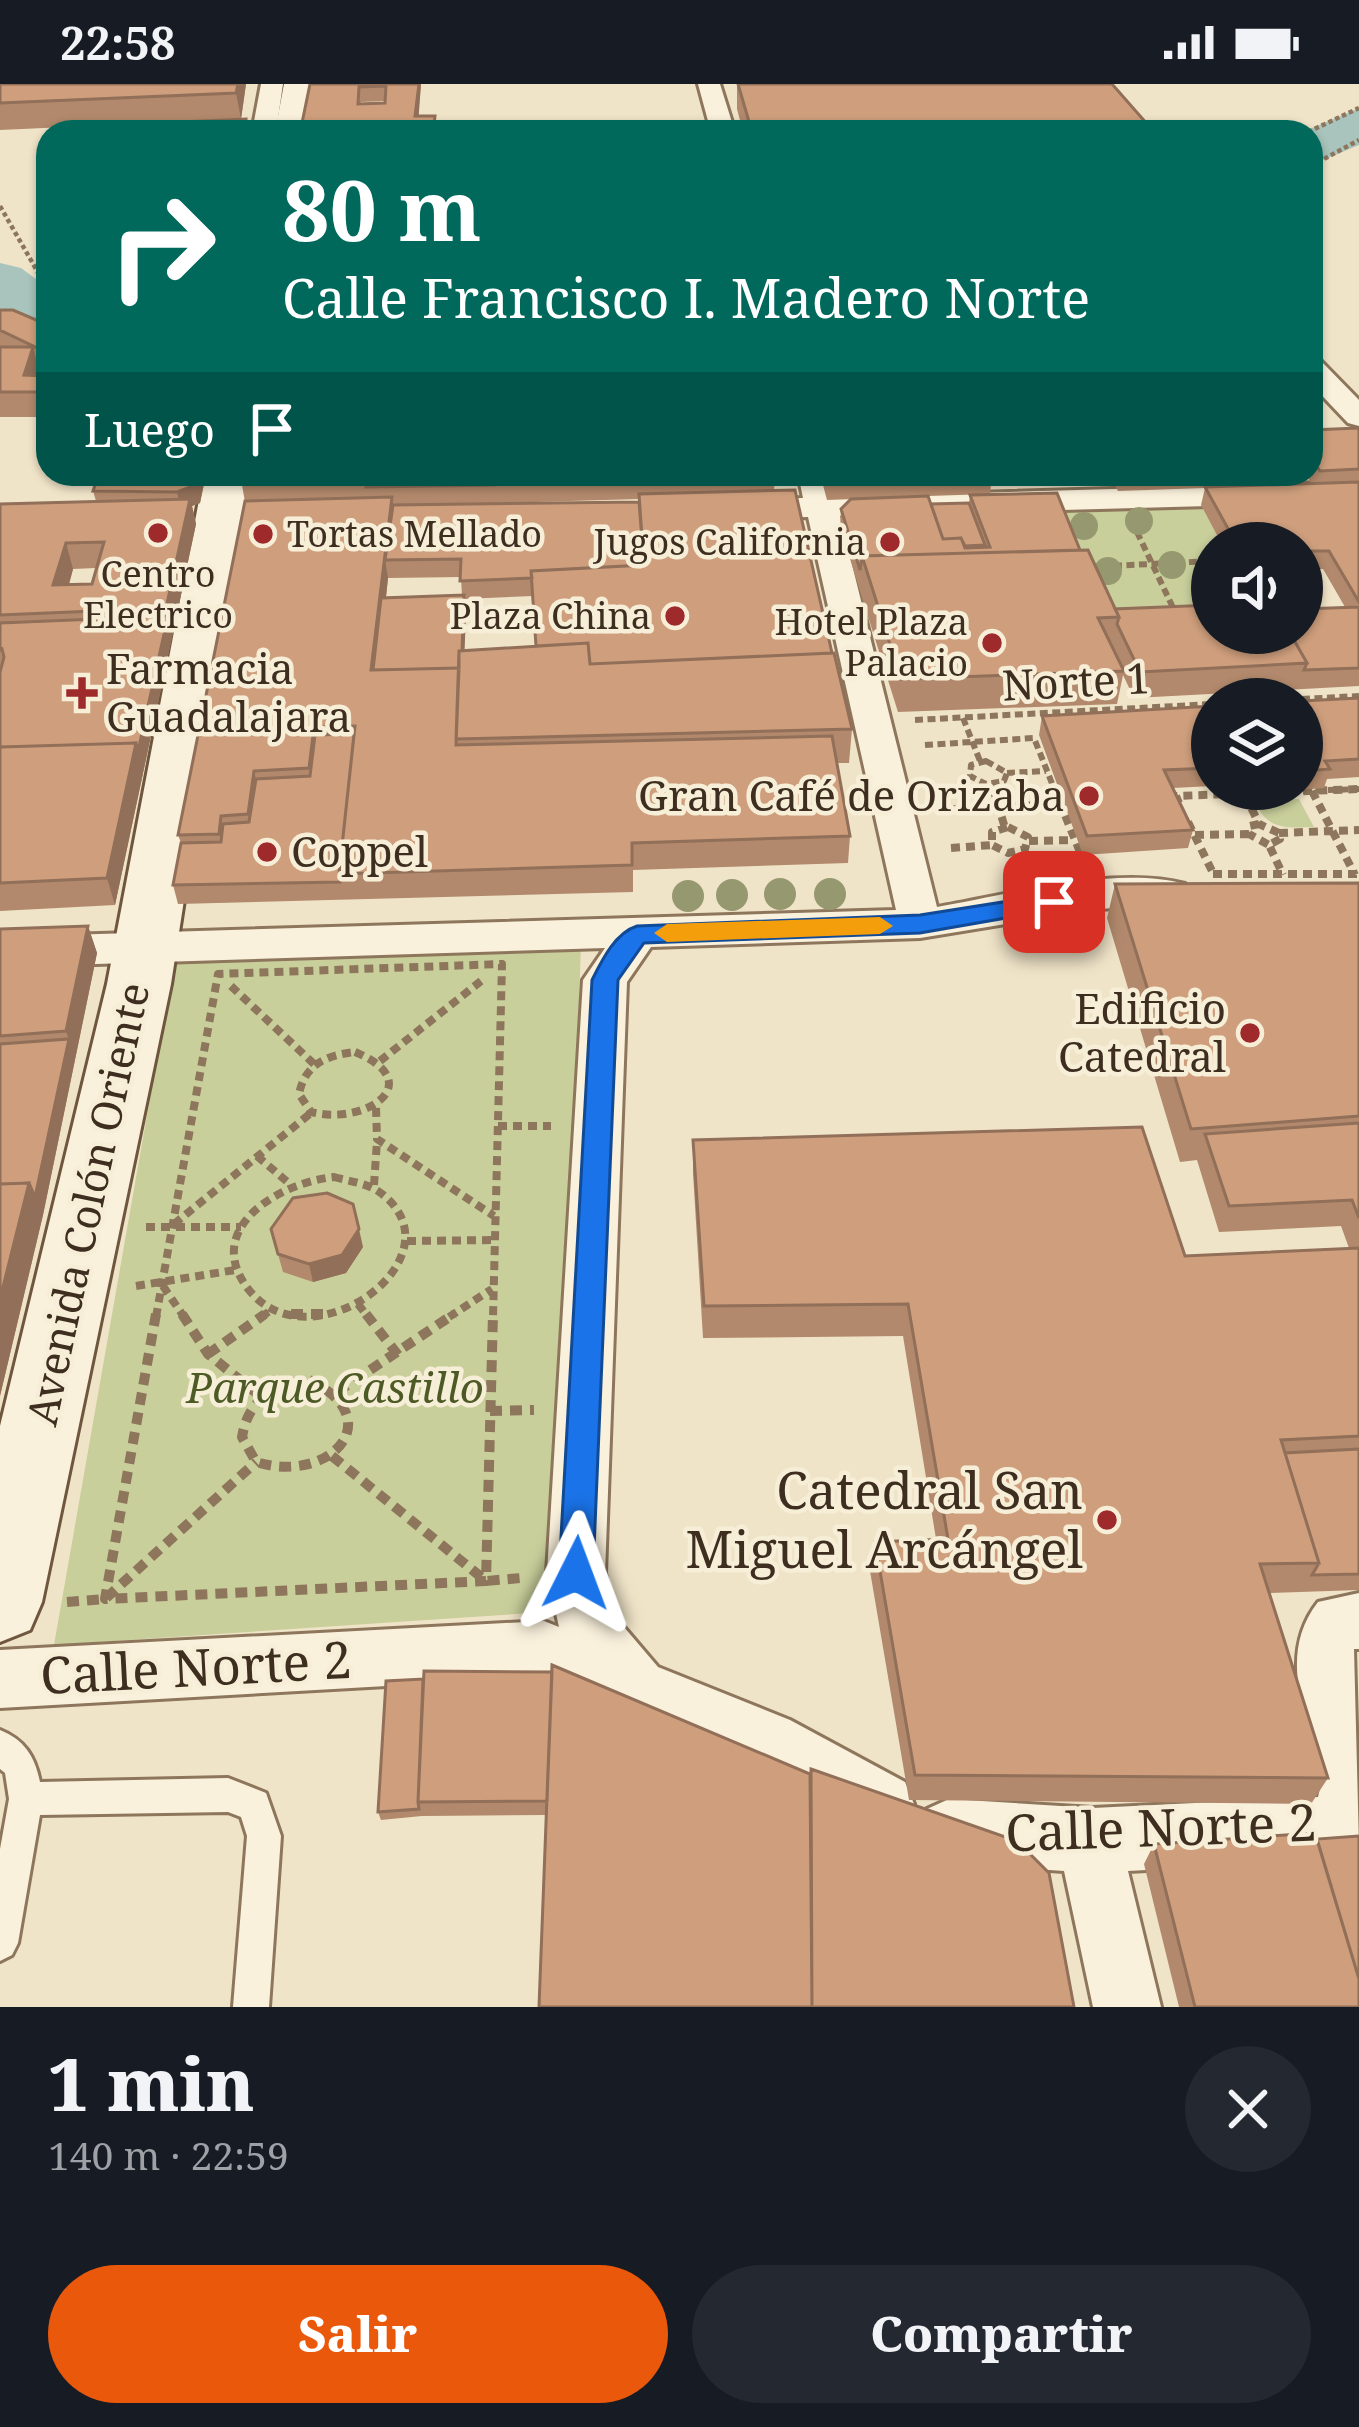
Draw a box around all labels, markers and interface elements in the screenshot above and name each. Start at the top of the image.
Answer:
text: 22:58 [60,12,175,73]
text: 80 m [282,151,482,266]
icon: right [84,168,240,324]
text: Calle Francisco I. Madero Norte [282,260,1090,334]
icon: arrive [239,396,305,462]
text: Luego [84,399,215,460]
place label: Tortas Mellado [287,509,542,558]
place label: Jugos California [592,517,866,566]
marker: Centro Electrico [145,520,171,546]
marker: Tortas Mellado [250,521,276,547]
map controls [1191,522,1323,810]
button: sound [1191,522,1323,654]
marker: Jugos California [877,529,903,555]
place label: Centro Electrico [83,549,233,639]
place label: Plaza China [450,591,651,640]
place label: Hotel Plaza Palacio [774,597,968,687]
marker: Plaza China [662,603,688,629]
marker: Hotel Plaza Palacio [979,630,1005,656]
place label: Farmacia Guadalajara [106,639,351,744]
street label: Norte 1 [1001,648,1151,713]
button: layers [1191,678,1323,810]
marker: Farmacia Guadalajara [69,680,95,706]
place label: Gran Café de Orizaba [638,766,1065,823]
marker: Gran Café de Orizaba [1076,783,1102,809]
place label: Coppel [291,822,428,879]
marker: Coppel [254,839,280,865]
pin [1003,851,1105,953]
icon: arrive [1021,869,1087,935]
street label: Avenida Colón Oriente [12,977,161,1430]
place label: Edificio Catedral [1058,979,1226,1084]
marker: Edificio Catedral [1237,1020,1263,1046]
park label: Parque Castillo [185,1358,484,1415]
place label: Catedral San Miguel Arcángel [685,1454,1083,1583]
marker: Catedral San Miguel Arcángel [1094,1507,1120,1533]
position arrow [513,1510,639,1636]
street label: Calle Norte 2 [38,1623,353,1709]
street label: Calle Norte 2 [1004,1786,1318,1866]
text: 1 min [48,2034,255,2132]
button: close [1185,2046,1311,2172]
text: 140 m · 22:59 [48,2128,289,2181]
button: Salir [48,2265,668,2403]
button: Compartir [692,2265,1311,2403]

